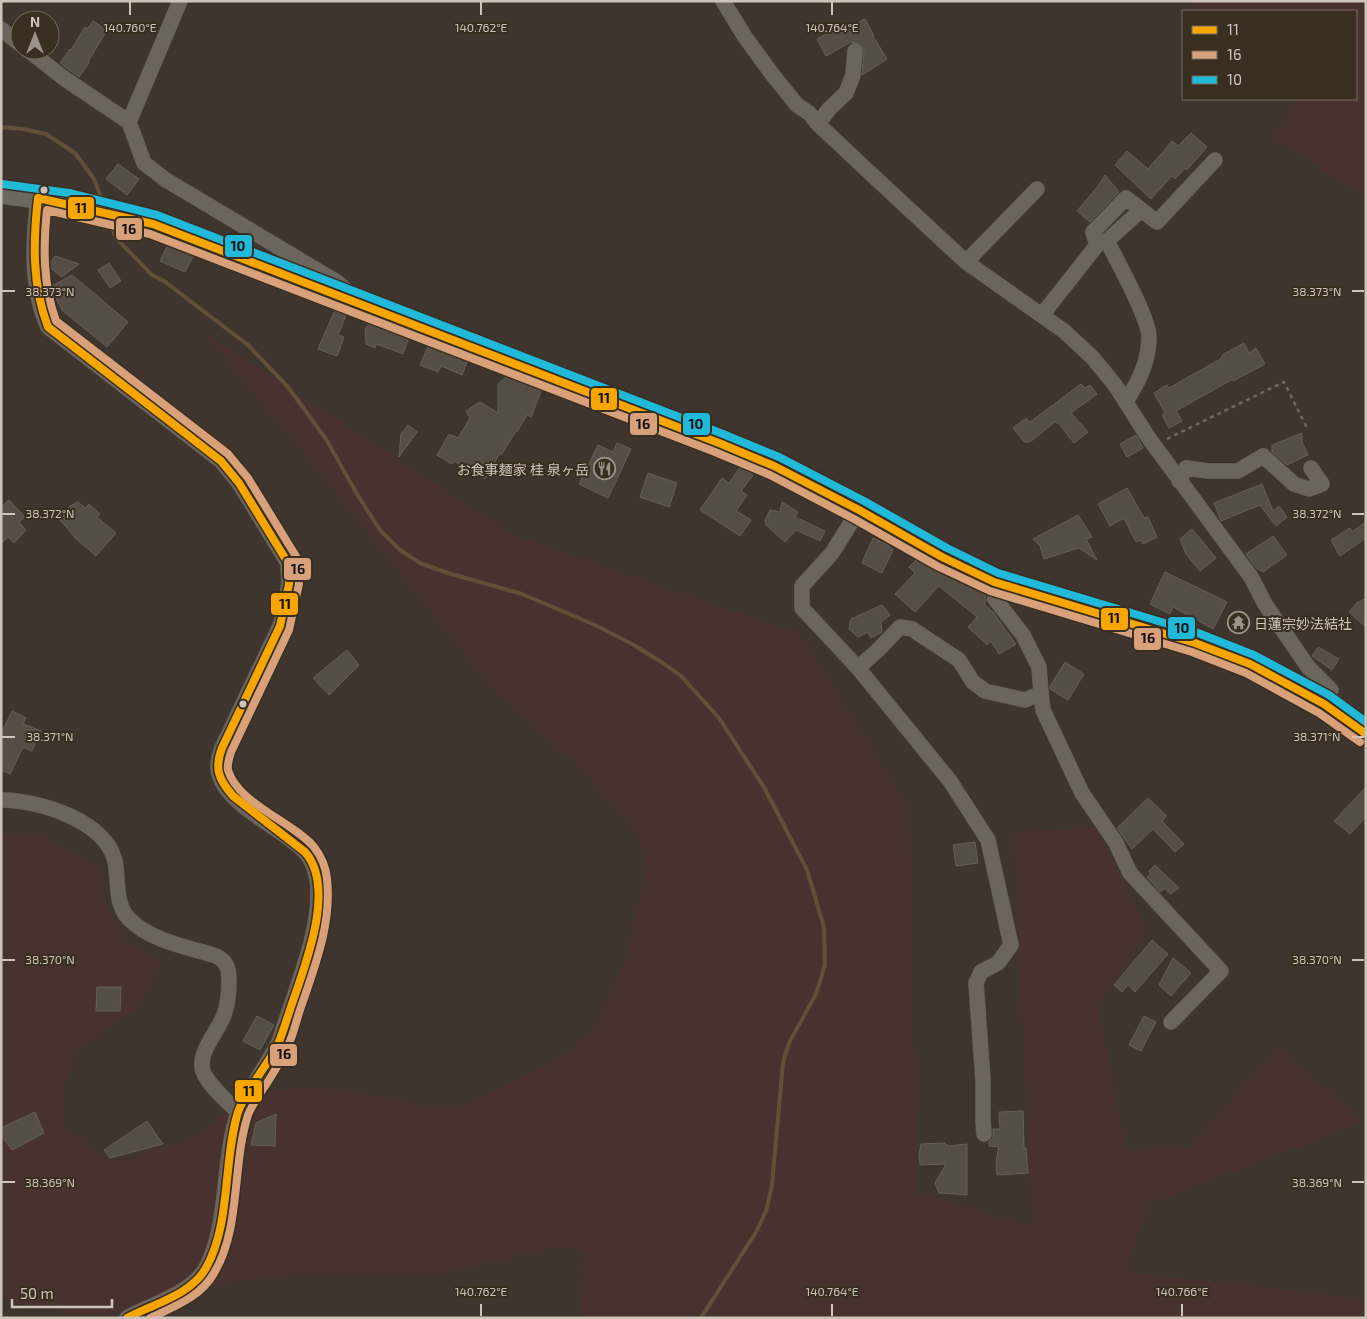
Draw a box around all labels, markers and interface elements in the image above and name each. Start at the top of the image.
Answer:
north arrow [10,10,60,60]
legend [1182,10,1357,100]
text: N [30,13,40,30]
text: 140.760°E [103,20,157,34]
text: 140.762°E [455,20,508,34]
text: 140.764°E [805,20,859,34]
text: 11 [1227,20,1239,38]
text: 16 [1227,45,1242,63]
text: 10 [1227,70,1242,88]
unlabelled marker [39,185,49,195]
line badge: 11 [67,196,95,220]
text: 11 [75,199,87,216]
line badge: 16 [115,217,143,241]
text: 16 [122,220,136,237]
line badge: 10 [224,234,253,258]
text: 10 [231,237,246,254]
text: 38.373°N [25,284,75,298]
text: 38.373°N [1292,284,1342,298]
line badge: 11 [590,387,618,411]
text: 11 [598,389,610,406]
line badge: 16 [629,412,658,436]
line badge: 10 [682,412,711,436]
text: 16 [636,415,650,432]
text: 10 [689,415,704,432]
restaurant icon: お食事麺家 桂 泉ヶ岳 [593,457,617,481]
place label: お食事麺家 桂 泉ヶ岳 [457,461,589,478]
text: 38.372°N [25,506,75,520]
text: 38.372°N [1292,506,1342,520]
line badge: 16 [283,557,312,581]
text: 16 [291,560,305,577]
line badge: 11 [270,592,299,616]
text: 11 [279,595,291,612]
line badge: 11 [1100,607,1129,631]
text: 11 [1108,609,1120,626]
temple icon: 日蓮宗妙法結社 [1226,611,1250,635]
place label: 日蓮宗妙法結社 [1254,615,1352,632]
line badge: 10 [1167,616,1196,640]
text: 10 [1175,619,1190,636]
line badge: 16 [1133,627,1162,651]
text: 16 [1141,629,1155,646]
unlabelled marker [238,699,248,709]
text: 38.371°N [26,729,74,743]
text: 38.371°N [1293,729,1341,743]
text: 38.370°N [25,952,75,966]
text: 38.370°N [1292,952,1342,966]
line badge: 16 [269,1043,298,1067]
text: 16 [277,1045,291,1062]
line badge: 11 [234,1079,263,1103]
text: 11 [243,1082,255,1099]
text: 38.369°N [25,1175,75,1189]
text: 38.369°N [1292,1175,1342,1189]
scale bar [12,1276,112,1308]
text: 50 m [20,1284,54,1302]
text: 140.762°E [455,1284,508,1298]
text: 140.764°E [805,1284,859,1298]
text: 140.766°E [1156,1284,1209,1298]

